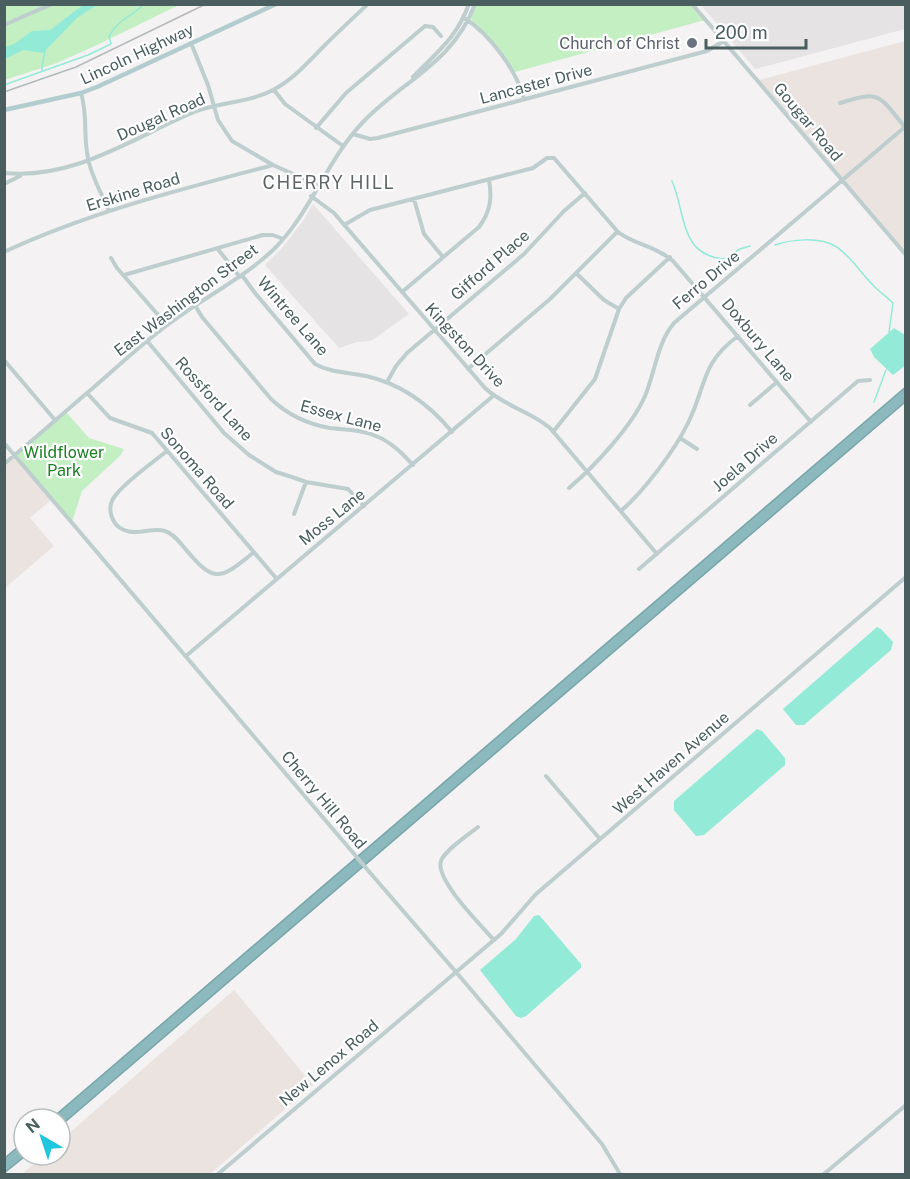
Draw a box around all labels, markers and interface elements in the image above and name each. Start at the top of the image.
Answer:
scale bar [706,12,806,50]
street label: Lincoln Highway [77,19,197,89]
text: 200 m [715,22,768,43]
place label: Church of Christ [559,34,680,53]
marker: Church of Christ [685,36,699,50]
street label: Lancaster Drive [478,60,594,108]
street label: Gougar Road [770,79,846,165]
street label: Dougal Road [114,89,208,145]
street label: Erskine Road [84,169,182,215]
district label: CHERRY HILL [263,172,395,193]
street label: Gifford Place [447,226,533,304]
street label: East Washington Street [110,240,262,360]
street label: Ferro Drive [669,246,743,314]
street label: Wintree Lane [253,273,333,359]
street label: Doxbury Lane [718,295,798,385]
street label: Kingston Drive [421,299,509,391]
street label: Rossford Lane [171,353,257,445]
street label: Essex Lane [298,396,384,436]
street label: Sonoma Road [156,423,238,513]
street label: Joela Drive [709,429,781,495]
park label: Wildflower Park [24,443,104,480]
street label: Moss Lane [295,485,369,549]
street label: West Haven Avenue [609,707,733,819]
street label: Cherry Hill Road [278,747,370,853]
street label: New Lenox Road [275,1016,383,1110]
north arrow [12,1107,72,1167]
text: N [22,1114,44,1137]

